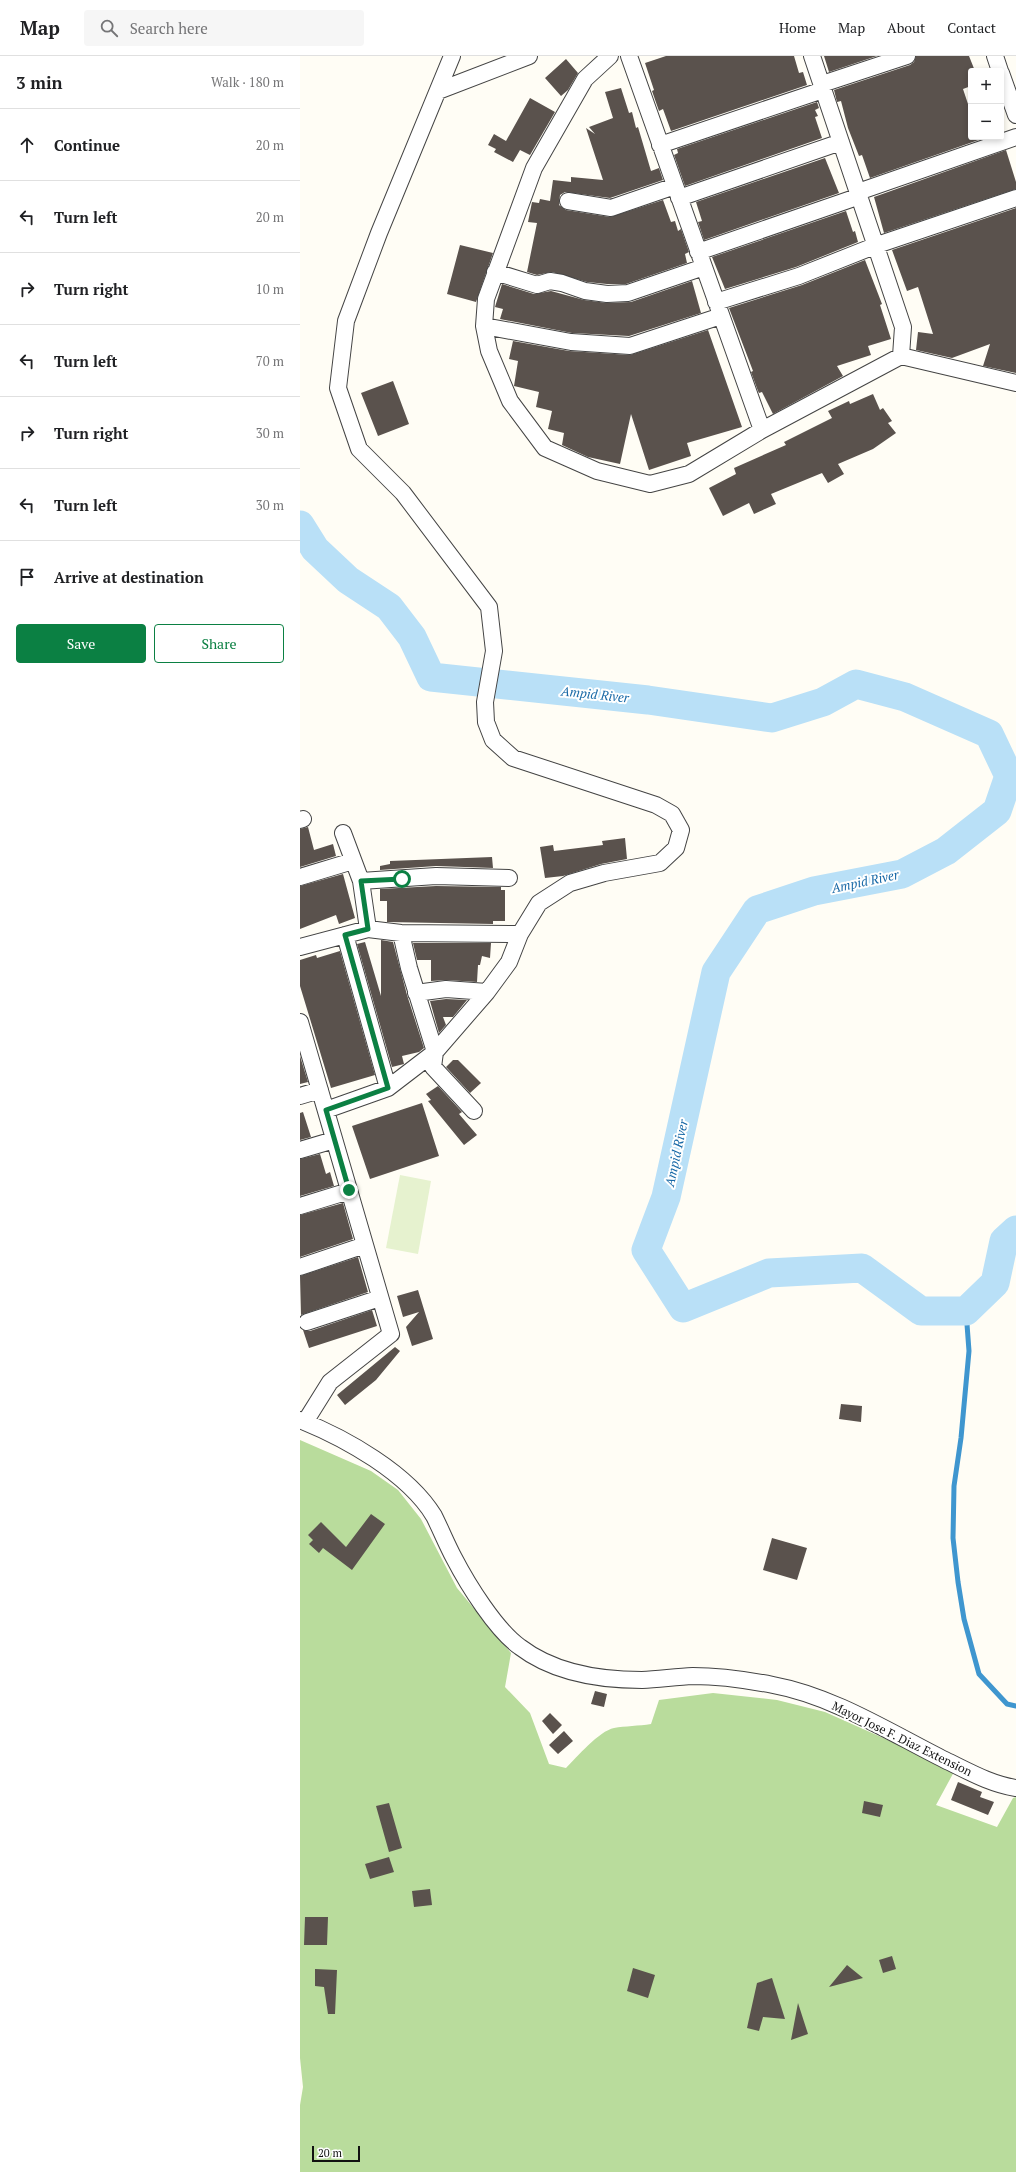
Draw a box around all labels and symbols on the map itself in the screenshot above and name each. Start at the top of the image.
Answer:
water label: Ampid River [559,681,631,707]
water label: Ampid River [829,865,901,897]
route start [393,870,411,888]
water label: Ampid River [660,1117,692,1189]
route end [340,1181,358,1199]
street label: Mayor Jose F. Diaz Extension [830,1698,975,1779]
scale bar [312,2144,360,2163]

